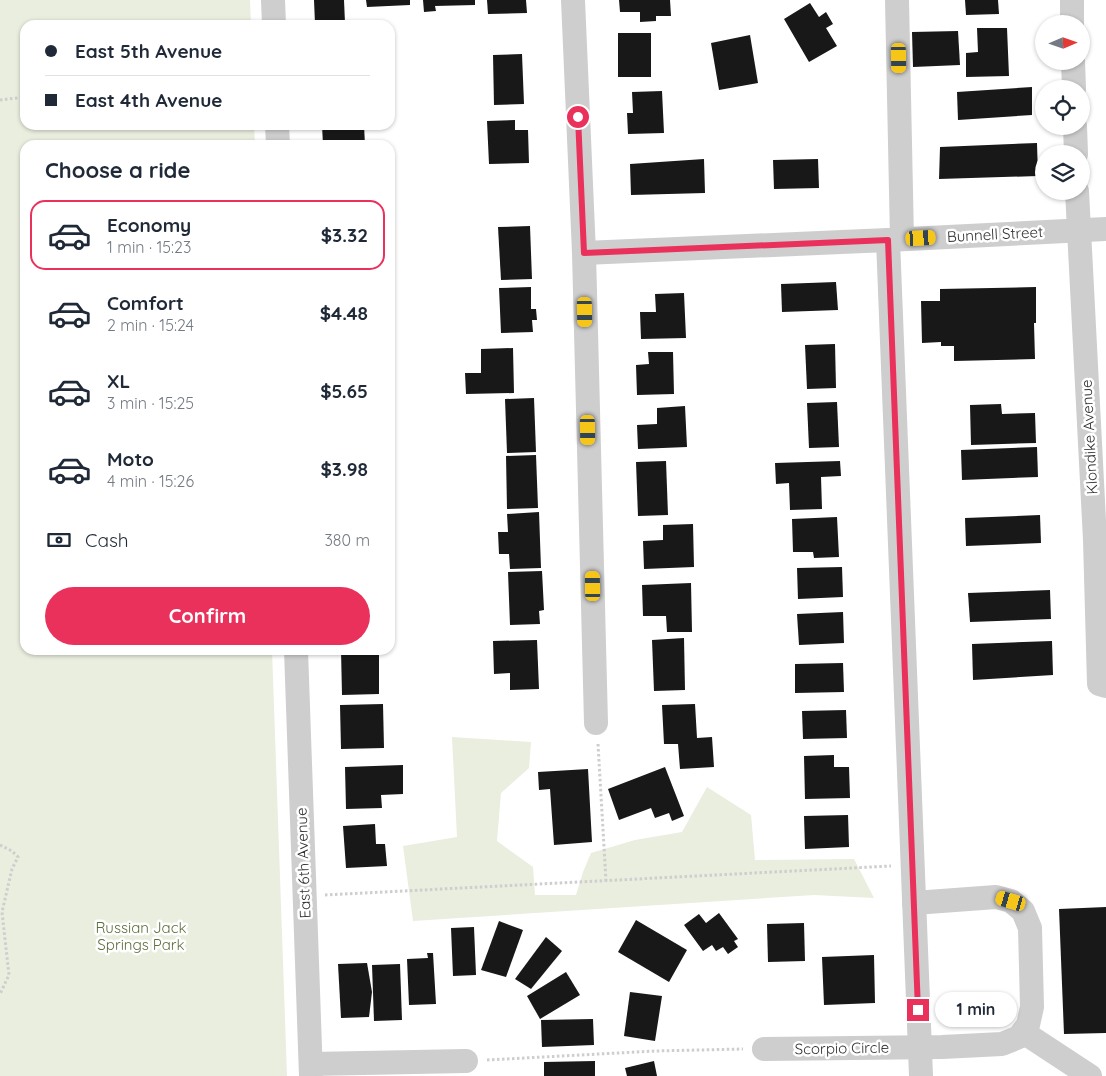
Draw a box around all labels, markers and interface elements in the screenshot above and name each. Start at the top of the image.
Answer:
north arrow [1035,15,1090,70]
map controls [1035,15,1090,200]
text: East 5th Avenue [75,39,222,63]
car [891,43,906,73]
button: locate [1035,80,1090,135]
text: East 4th Avenue [75,88,223,112]
route start [567,106,589,128]
button: layers [1035,145,1090,200]
text: Choose a ride [45,156,190,184]
icon: car [47,213,92,258]
text: Economy [107,213,191,237]
street label: Bunnell Street [947,222,1043,246]
text: $3.32 [321,223,368,247]
car [905,230,936,246]
text: 1 min · 15:23 [107,237,191,257]
icon: car [47,291,92,336]
text: Comfort [107,291,184,315]
car [577,297,592,327]
text: $4.48 [320,301,368,325]
text: 2 min · 15:24 [107,315,194,335]
icon: car [47,369,92,414]
text: XL [107,369,130,393]
text: $5.65 [320,379,368,403]
street label: Klondike Avenue [1077,379,1101,495]
text: 3 min · 15:25 [107,393,194,413]
car [580,415,595,445]
icon: car [47,447,92,492]
text: Moto [107,447,154,471]
text: $3.98 [321,457,368,481]
text: 4 min · 15:26 [107,471,194,491]
icon: cash [45,526,73,554]
text: Cash [85,528,129,552]
text: 380 m [324,530,370,550]
car [585,571,600,601]
button: Confirm [45,587,370,645]
street label: East 6th Avenue [292,807,314,919]
car [994,890,1027,912]
park label: Russian Jack Springs Park [95,918,187,954]
callout: 1 min [936,992,1018,1028]
route end [907,999,929,1021]
text: 1 min [957,999,995,1019]
street label: Scorpio Circle [795,1038,889,1058]

